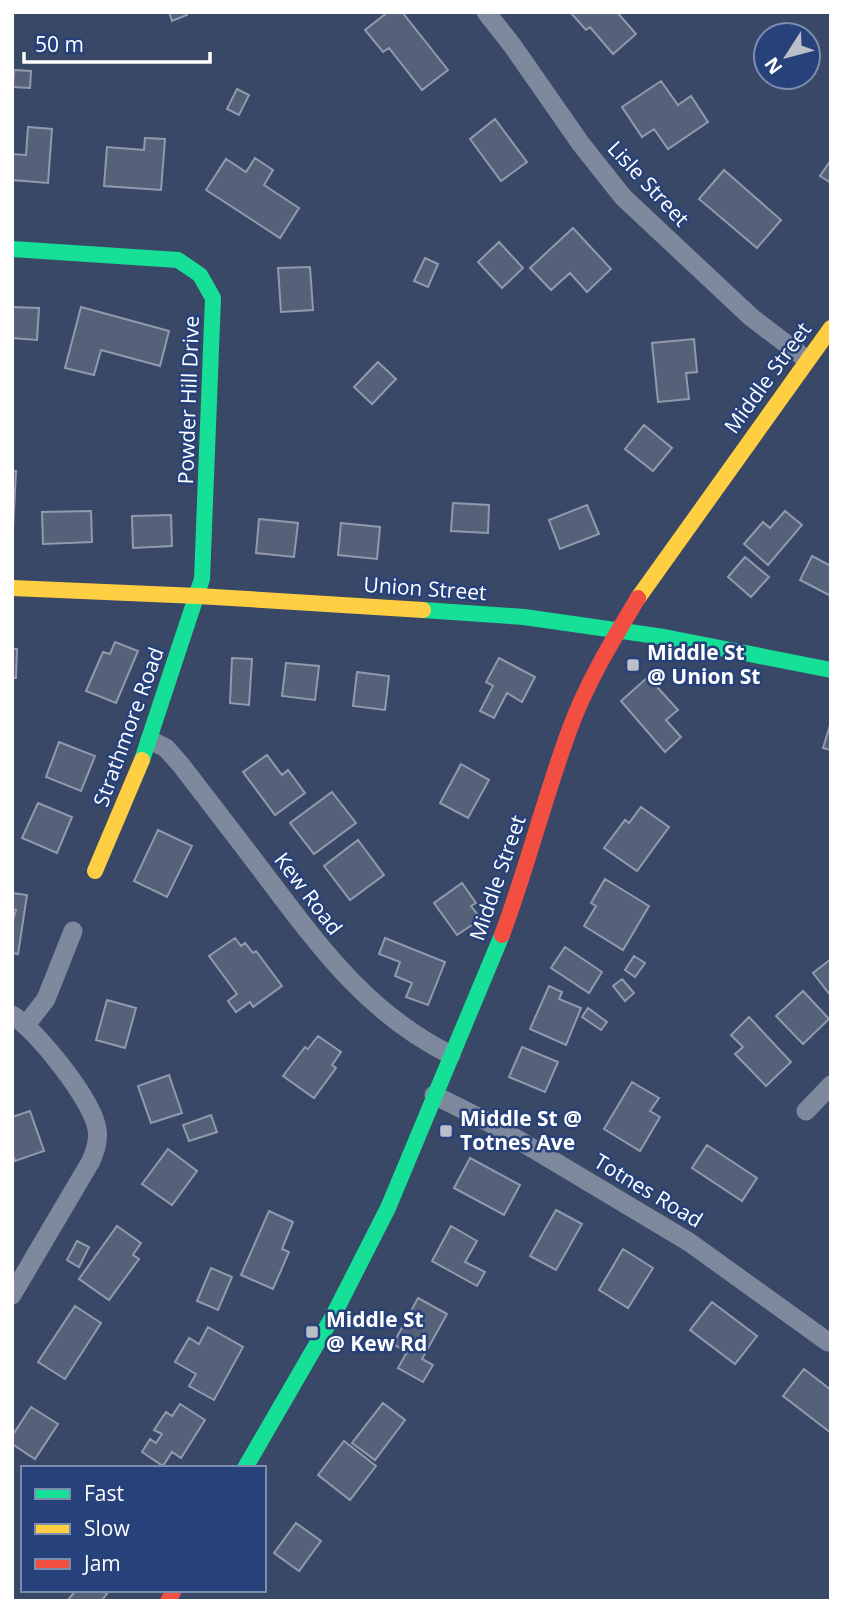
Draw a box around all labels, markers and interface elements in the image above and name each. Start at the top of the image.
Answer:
scale bar [24,21,210,65]
north arrow [752,21,822,91]
text: 50 m [35,30,84,58]
text: N [758,52,788,80]
street label: Lisle Street [602,134,696,232]
street label: Powder Hill Drive [171,315,205,485]
street label: Middle Street [717,316,817,439]
street label: Union Street [363,570,487,606]
place label: Middle St @ Union St [647,638,760,690]
street label: Strathmore Road [86,643,170,810]
marker: Middle St @ Union St [625,657,641,673]
street label: Middle Street [462,811,532,944]
street label: Kew Road [269,846,349,940]
place label: Middle St @ Totnes Ave [460,1104,582,1156]
marker: Middle St @ Totnes Ave [438,1123,454,1139]
street label: Totnes Road [589,1147,708,1234]
place label: Middle St @ Kew Rd [326,1305,427,1357]
marker: Middle St @ Kew Rd [304,1324,320,1340]
legend [21,1466,266,1592]
text: Fast [84,1479,124,1507]
text: Slow [84,1514,130,1542]
text: Jam [82,1549,121,1577]

